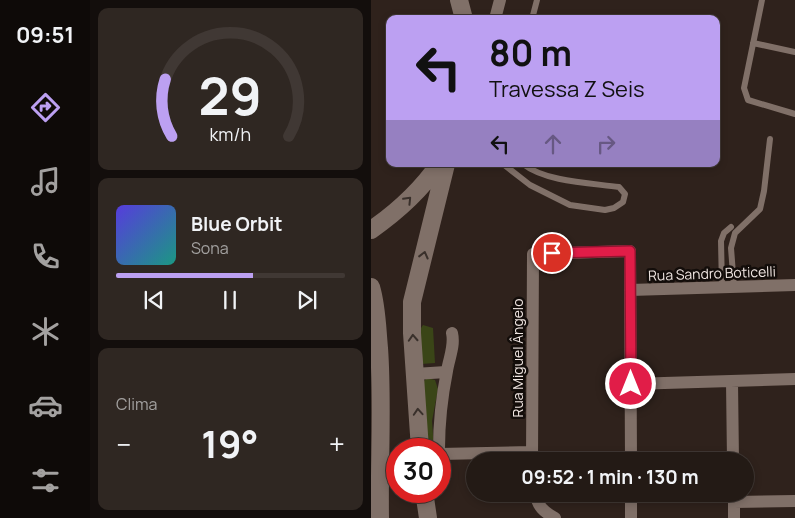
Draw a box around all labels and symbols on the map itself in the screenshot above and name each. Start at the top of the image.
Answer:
one-way arrow [402,197,411,206]
pin [531,232,573,274]
one-way arrow [418,250,429,259]
street label: Rua Sandro Boticelli [648,261,776,285]
street label: Rua Miguel Ângelo [508,299,527,417]
one-way arrow [407,334,418,342]
position arrow [604,357,656,409]
one-way arrow [412,407,423,415]
speed limit sign: 30 [386,438,451,503]

